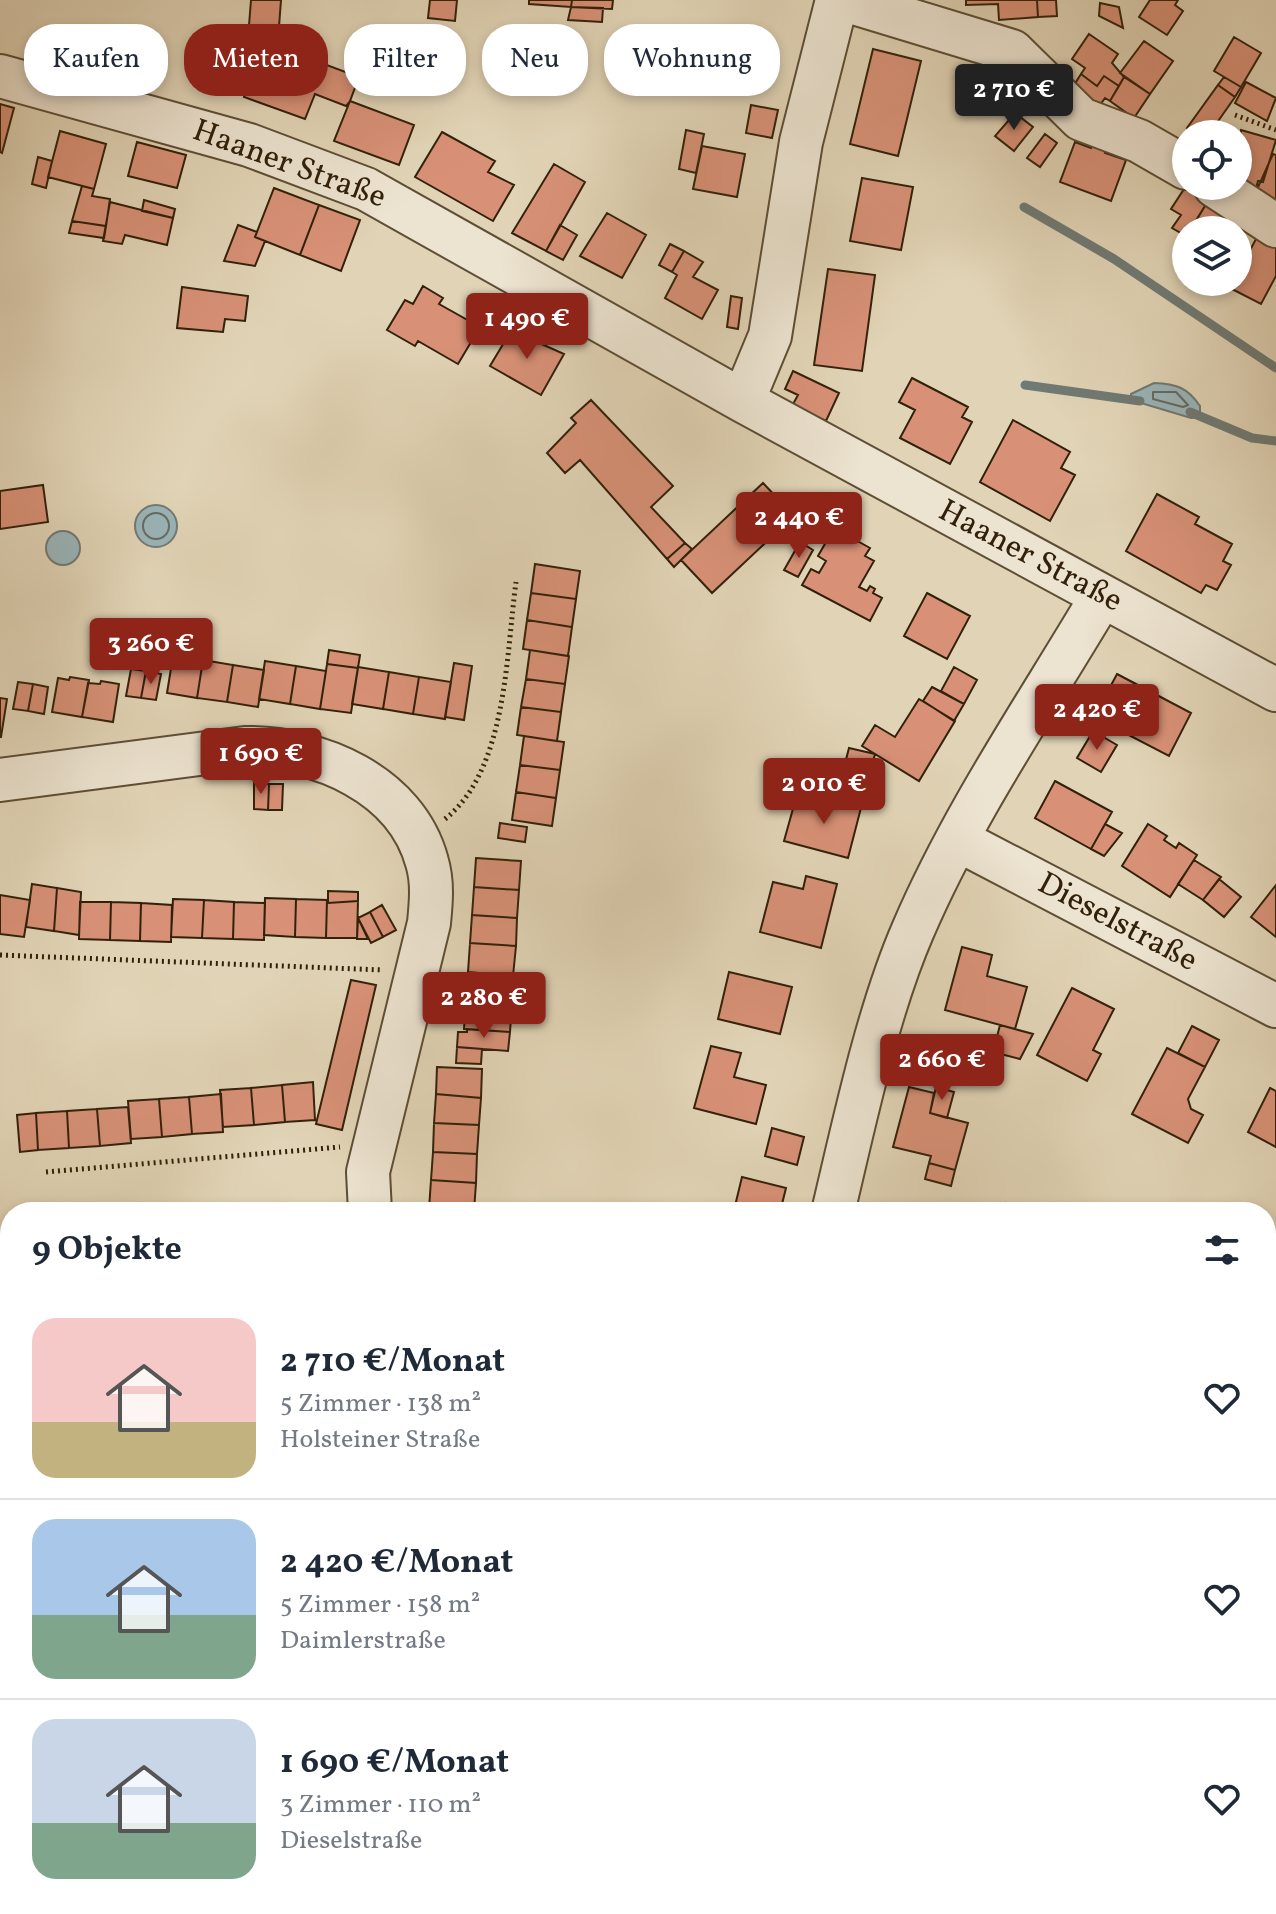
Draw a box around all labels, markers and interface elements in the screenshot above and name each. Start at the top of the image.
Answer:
chip: Kaufen [24,24,168,96]
chip: Mieten [184,24,328,96]
chip: Filter [344,24,466,96]
chip: Neu [482,24,588,96]
chip: Wohnung [604,24,780,96]
pin: 2 710 € [940,64,1088,132]
text: 2 710 € [973,72,1055,108]
street label: Haaner Straße [186,110,392,220]
map controls [1172,120,1252,296]
button: locate [1172,120,1252,200]
button: layers [1172,216,1252,296]
pin: 1 490 € [453,293,601,361]
text: 1 490 € [484,301,570,337]
street label: Haaner Straße [930,490,1130,624]
pin: 2 440 € [725,492,873,560]
text: 2 440 € [754,500,844,536]
pin: 3 260 € [77,618,225,686]
text: 3 260 € [108,626,194,662]
pin: 2 420 € [1023,684,1171,752]
text: 2 420 € [1053,692,1141,728]
pin: 1 690 € [187,728,335,796]
text: 1 690 € [219,736,303,772]
pin: 2 010 € [750,758,898,826]
text: 2 010 € [781,766,867,802]
street label: Dieselstraße [1029,862,1205,984]
pin: 2 280 € [410,972,558,1040]
text: 2 280 € [441,980,527,1016]
pin: 2 660 € [868,1034,1016,1102]
text: 2 660 € [898,1042,986,1078]
text: 9 Objekte [32,1227,182,1274]
icon: filters [1200,1228,1244,1272]
text: 2 710 €/Monat [280,1339,505,1386]
icon: home [96,1350,192,1446]
icon: heart [1200,1376,1244,1420]
text: 5 Zimmer · 138 m² [280,1386,481,1422]
text: Holsteiner Straße [280,1422,480,1458]
text: 2 420 €/Monat [280,1540,513,1587]
icon: home [96,1551,192,1647]
icon: heart [1200,1577,1244,1621]
text: 5 Zimmer · 158 m² [280,1587,480,1623]
text: Daimlerstraße [280,1623,446,1659]
text: 1 690 €/Monat [280,1740,509,1787]
icon: home [96,1751,192,1847]
icon: heart [1200,1777,1244,1821]
text: 3 Zimmer · 110 m² [280,1787,481,1823]
text: Dieselstraße [280,1823,422,1859]

